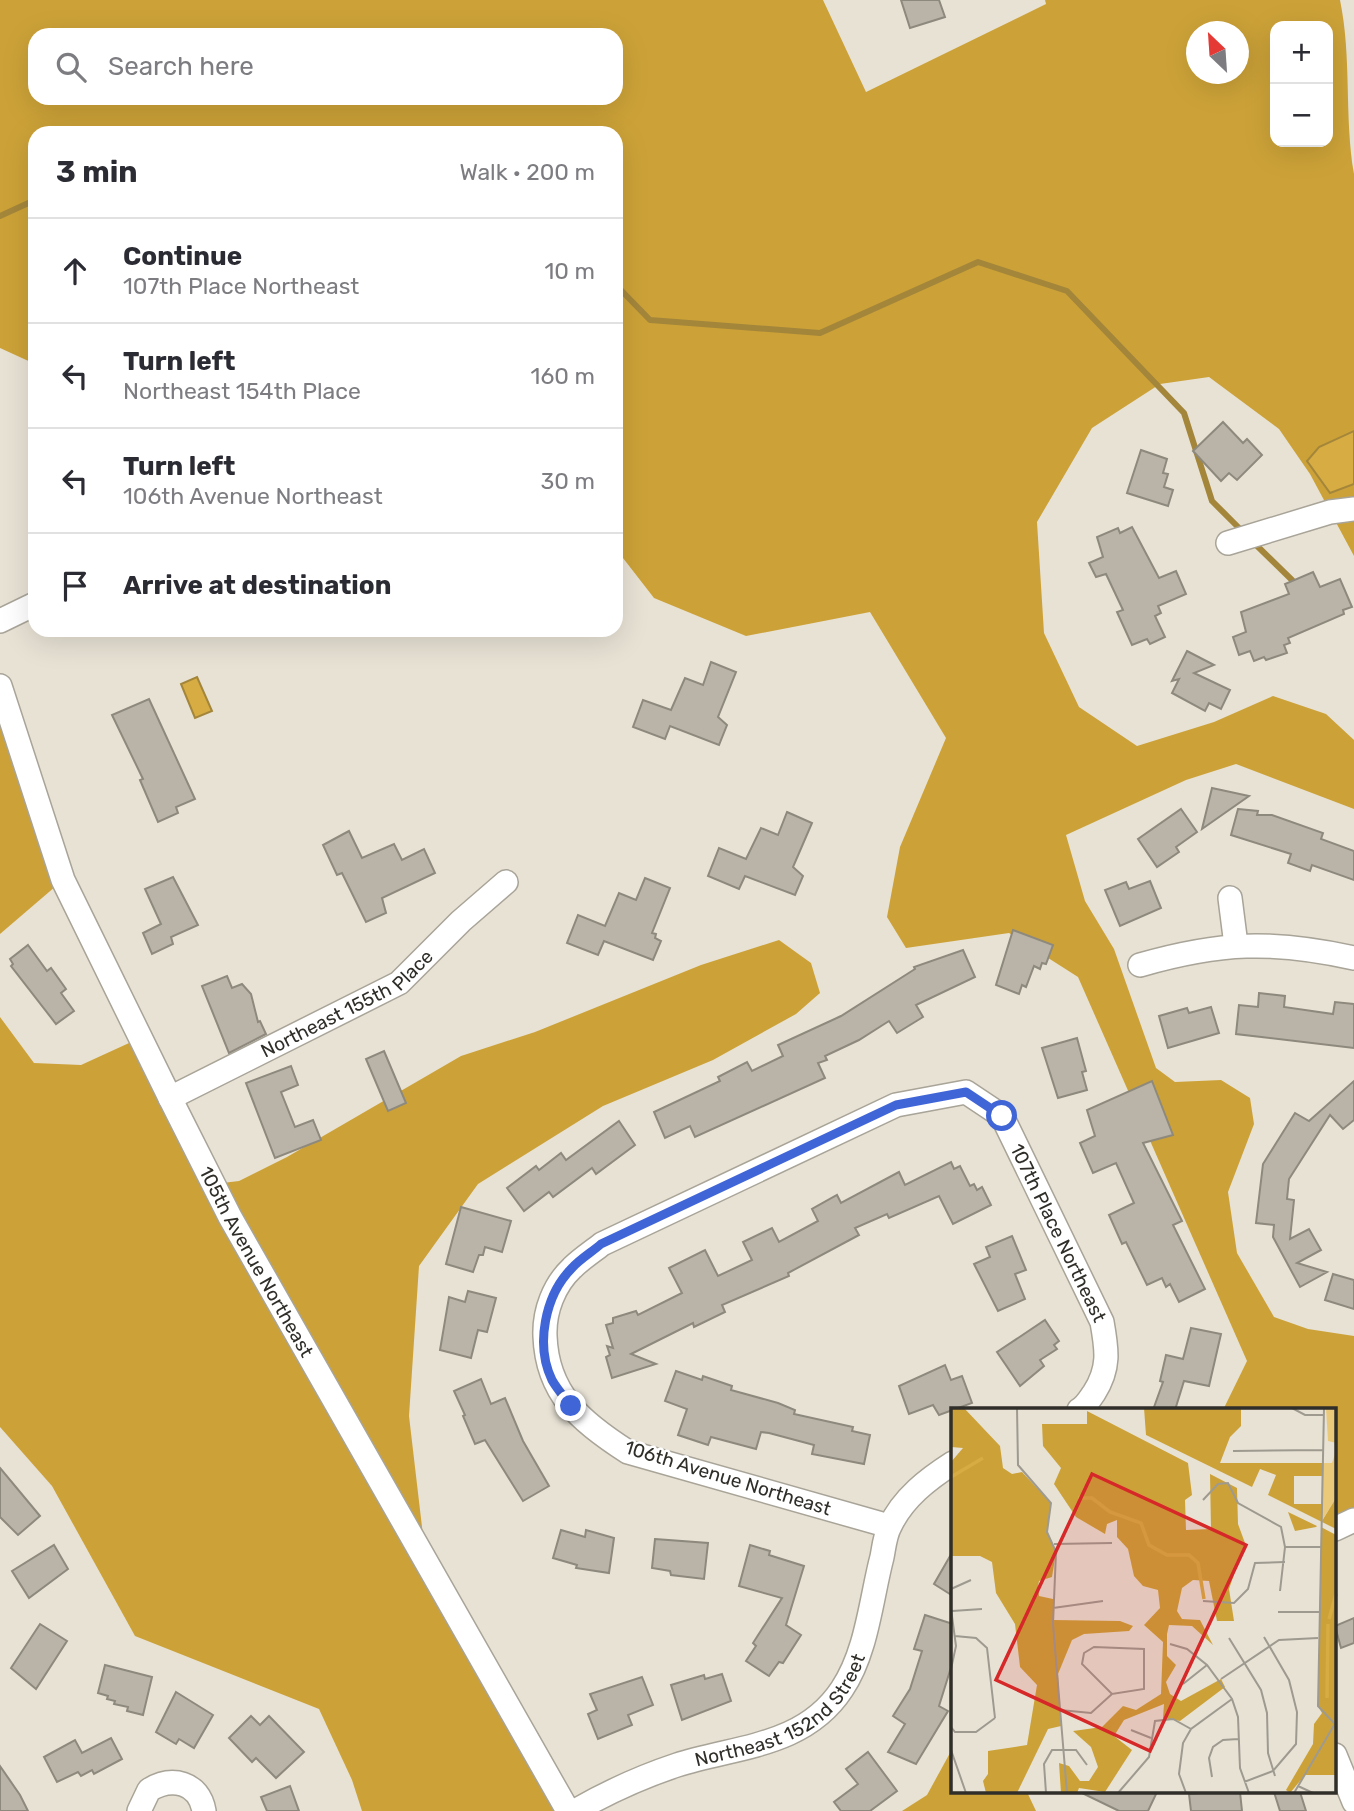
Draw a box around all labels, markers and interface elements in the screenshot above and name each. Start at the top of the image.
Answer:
north arrow [1186,21,1249,84]
map controls [1270,21,1333,147]
button: + [1270,21,1333,84]
search box [28,28,623,105]
icon: search [52,48,90,86]
text: Search here [108,51,254,82]
button: − [1270,84,1333,147]
text: 3 min [56,154,138,190]
text: Walk · 200 m [460,158,595,186]
text: Continue [123,241,242,272]
icon: ahead [56,252,94,290]
text: 10 m [544,257,595,285]
text: 107th Place Northeast [123,272,359,300]
text: Turn left [123,346,235,377]
icon: left [56,357,94,395]
text: 160 m [531,362,595,390]
text: Northeast 154th Place [123,377,361,405]
text: Turn left [123,451,235,482]
icon: left [56,462,94,500]
text: 30 m [540,467,595,495]
text: 106th Avenue Northeast [123,482,383,510]
icon: arrive [56,567,94,605]
text: Arrive at destination [123,570,391,601]
street label: Northeast 155th Place [257,945,437,1062]
route start [986,1100,1017,1131]
street label: 107th Place Northeast [1006,1140,1112,1326]
street label: 105th Avenue Northeast [195,1162,319,1362]
route end [555,1390,586,1421]
inset map [951,1408,1336,1794]
street label: 106th Avenue Northeast [622,1436,835,1521]
street label: Northeast 152nd Street [692,1650,870,1771]

